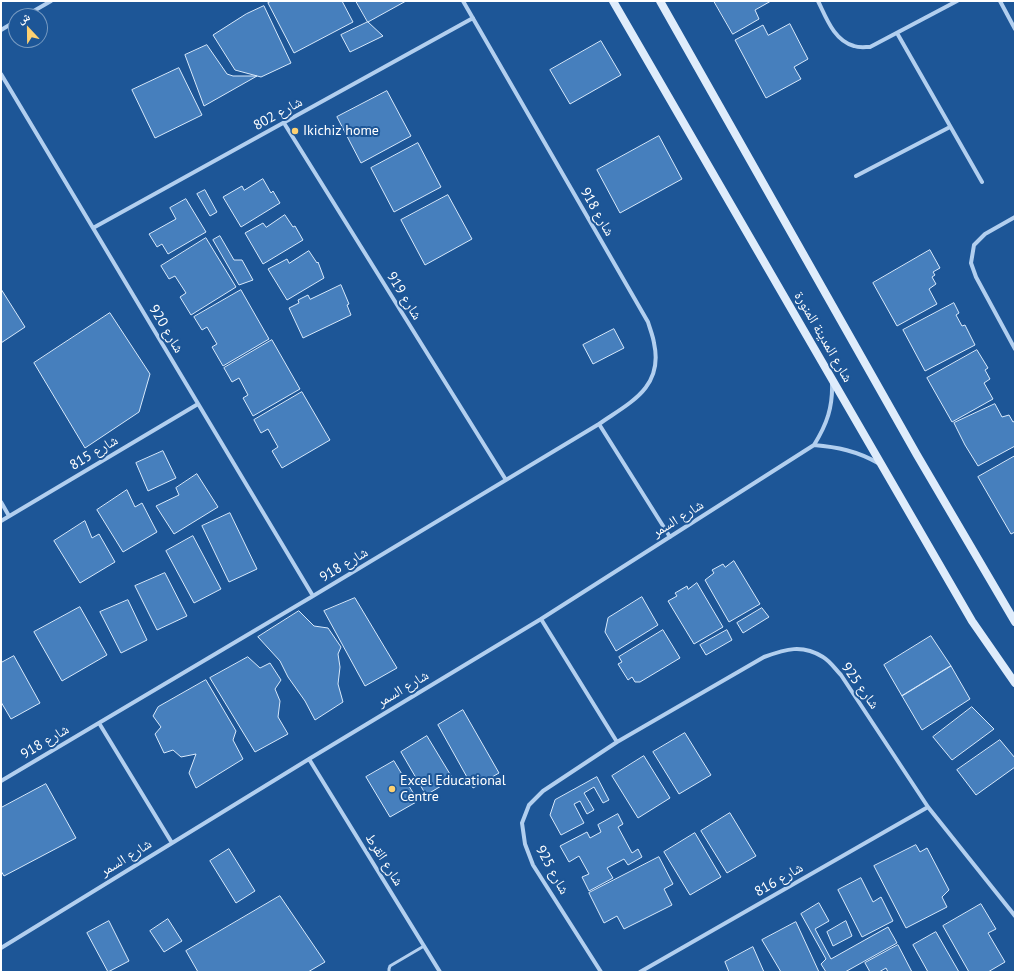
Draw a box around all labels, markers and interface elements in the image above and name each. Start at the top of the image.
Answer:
north arrow [8,8,48,48]
text: ش [16,9,32,26]
street label: شارع 802 [251,94,305,134]
place label: Ikichiz home [303,123,379,139]
marker: Ikichiz home [290,126,300,136]
street label: شارع 918 [576,185,618,239]
street label: شارع 919 [383,269,425,323]
street label: شارع المدينة المنورة [790,289,856,385]
street label: شارع 920 [145,302,187,356]
street label: شارع 815 [67,432,121,474]
street label: شارع السمر [649,497,707,541]
street label: شارع 918 [317,544,371,586]
street label: شارع 925 [838,660,882,712]
street label: شارع السمر [374,667,432,711]
street label: شارع 918 [18,721,72,763]
place label: Excel Educational Centre [400,773,506,806]
marker: Excel Educational Centre [387,784,397,794]
street label: شارع القرط [361,831,407,889]
street label: شارع السمر [97,836,155,880]
street label: شارع 925 [532,843,572,897]
street label: شارع 816 [752,859,806,901]

